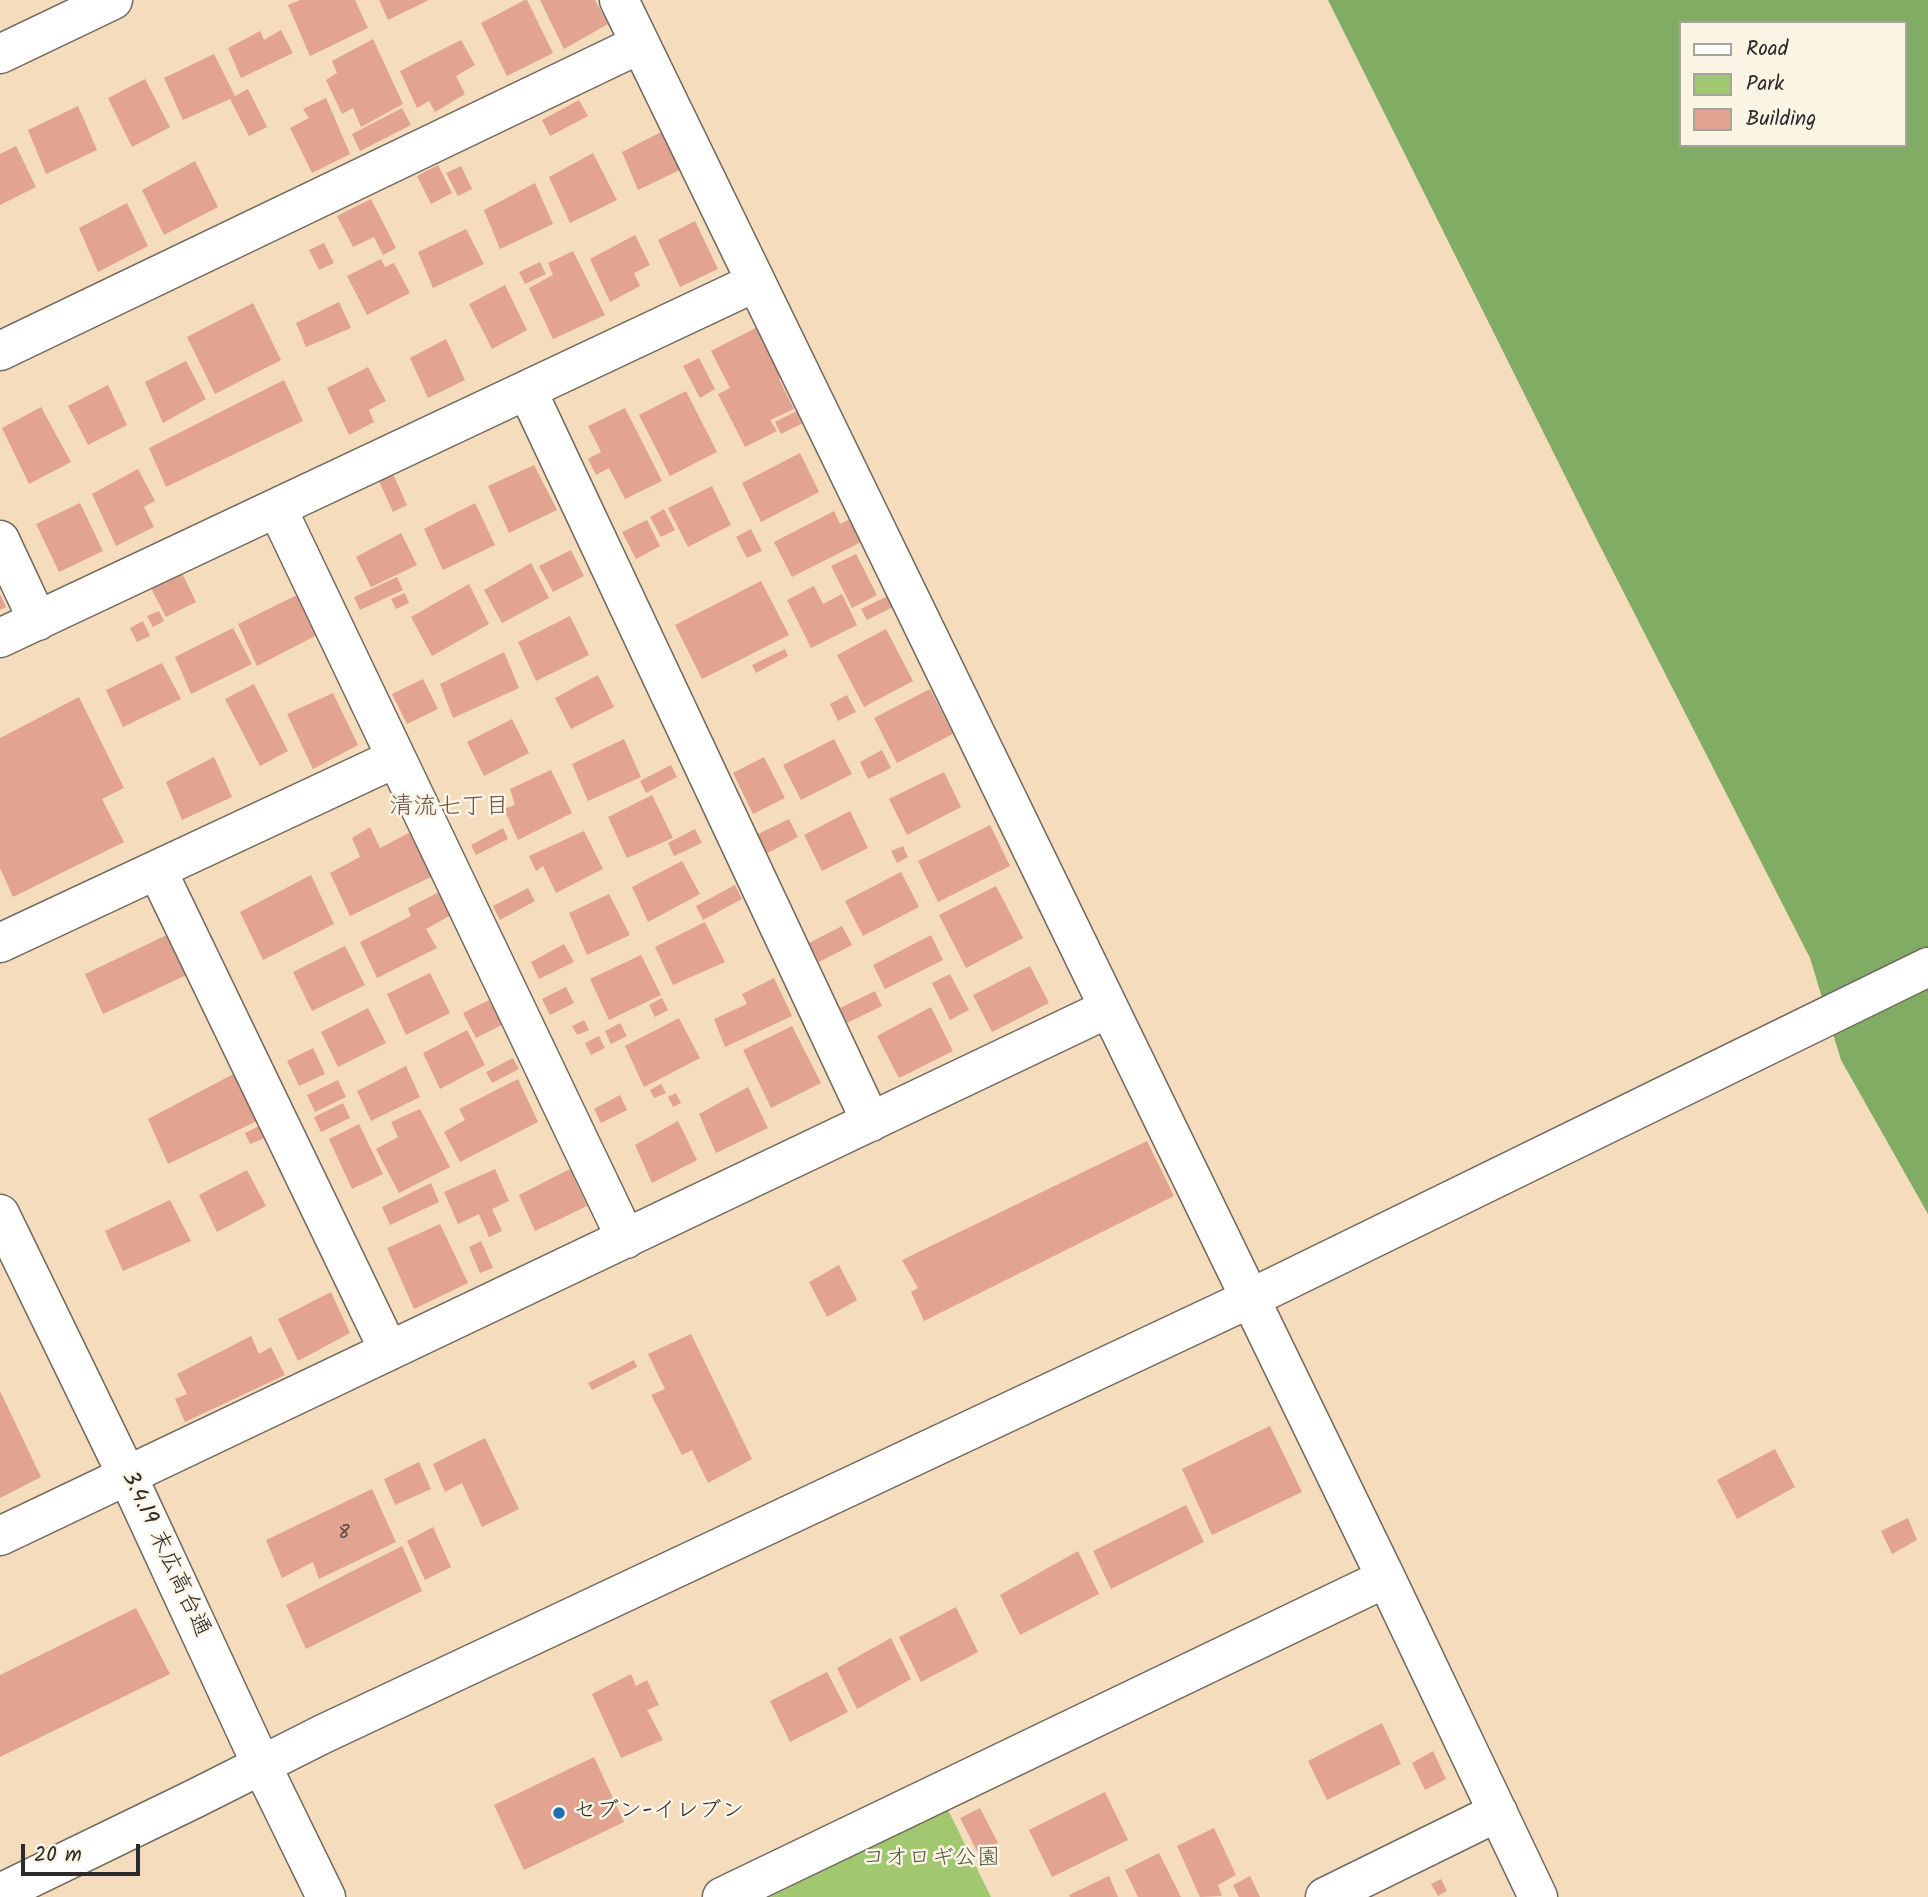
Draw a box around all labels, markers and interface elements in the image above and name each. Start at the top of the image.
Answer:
legend [1680,21,1907,147]
text: Road [1746,33,1788,66]
text: Park [1746,68,1784,101]
text: Building [1746,103,1816,136]
district label: 清流七丁目 [389,795,509,823]
street label: 3.4.19 末広高台通 [114,1468,214,1642]
house number: 8 [338,1524,350,1546]
place label: セブン-イレブン [573,1799,745,1827]
marker: セブン-イレブン [551,1805,567,1821]
scale bar [24,1830,144,1874]
text: 20 m [34,1839,82,1872]
park label: コオロギ公園 [862,1846,1000,1874]

